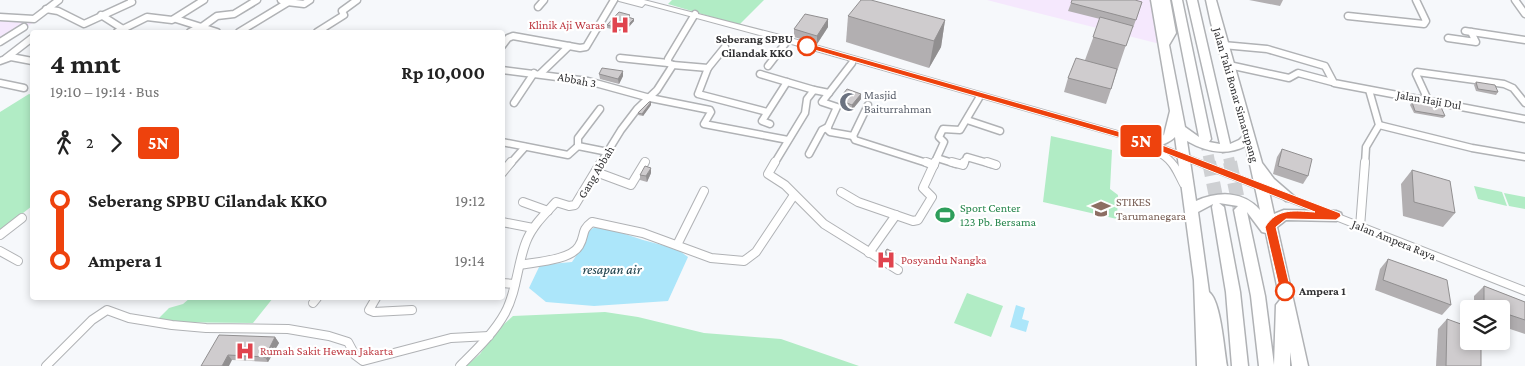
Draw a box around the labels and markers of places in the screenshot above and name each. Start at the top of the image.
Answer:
hospital icon: Klinik Aji Waras [609,14,631,36]
place label: Klinik Aji Waras [529,18,605,32]
place label: Seberang SPBU Cilandak KKO [716,32,793,60]
marker: Seberang SPBU Cilandak KKO [797,36,817,56]
place label: Masjid Baiturrahman [864,88,932,116]
mosque icon: Masjid Baiturrahman [838,91,860,113]
place label: STIKES Tarumanegara [1116,195,1187,223]
school or university icon: STIKES Tarumanegara [1090,198,1112,220]
place label: Sport Center 123 Pb. Bersama [960,201,1037,229]
sports icon: Sport Center 123 Pb. Bersama [934,204,956,226]
hospital icon: Posyandu Nangka [875,249,897,271]
place label: Posyandu Nangka [901,253,987,267]
marker: Ampera 1 [1275,281,1295,301]
place label: Ampera 1 [1298,284,1346,298]
hospital icon: Rumah Sakit Hewan Jakarta [234,340,256,362]
place label: Rumah Sakit Hewan Jakarta [260,344,394,358]

